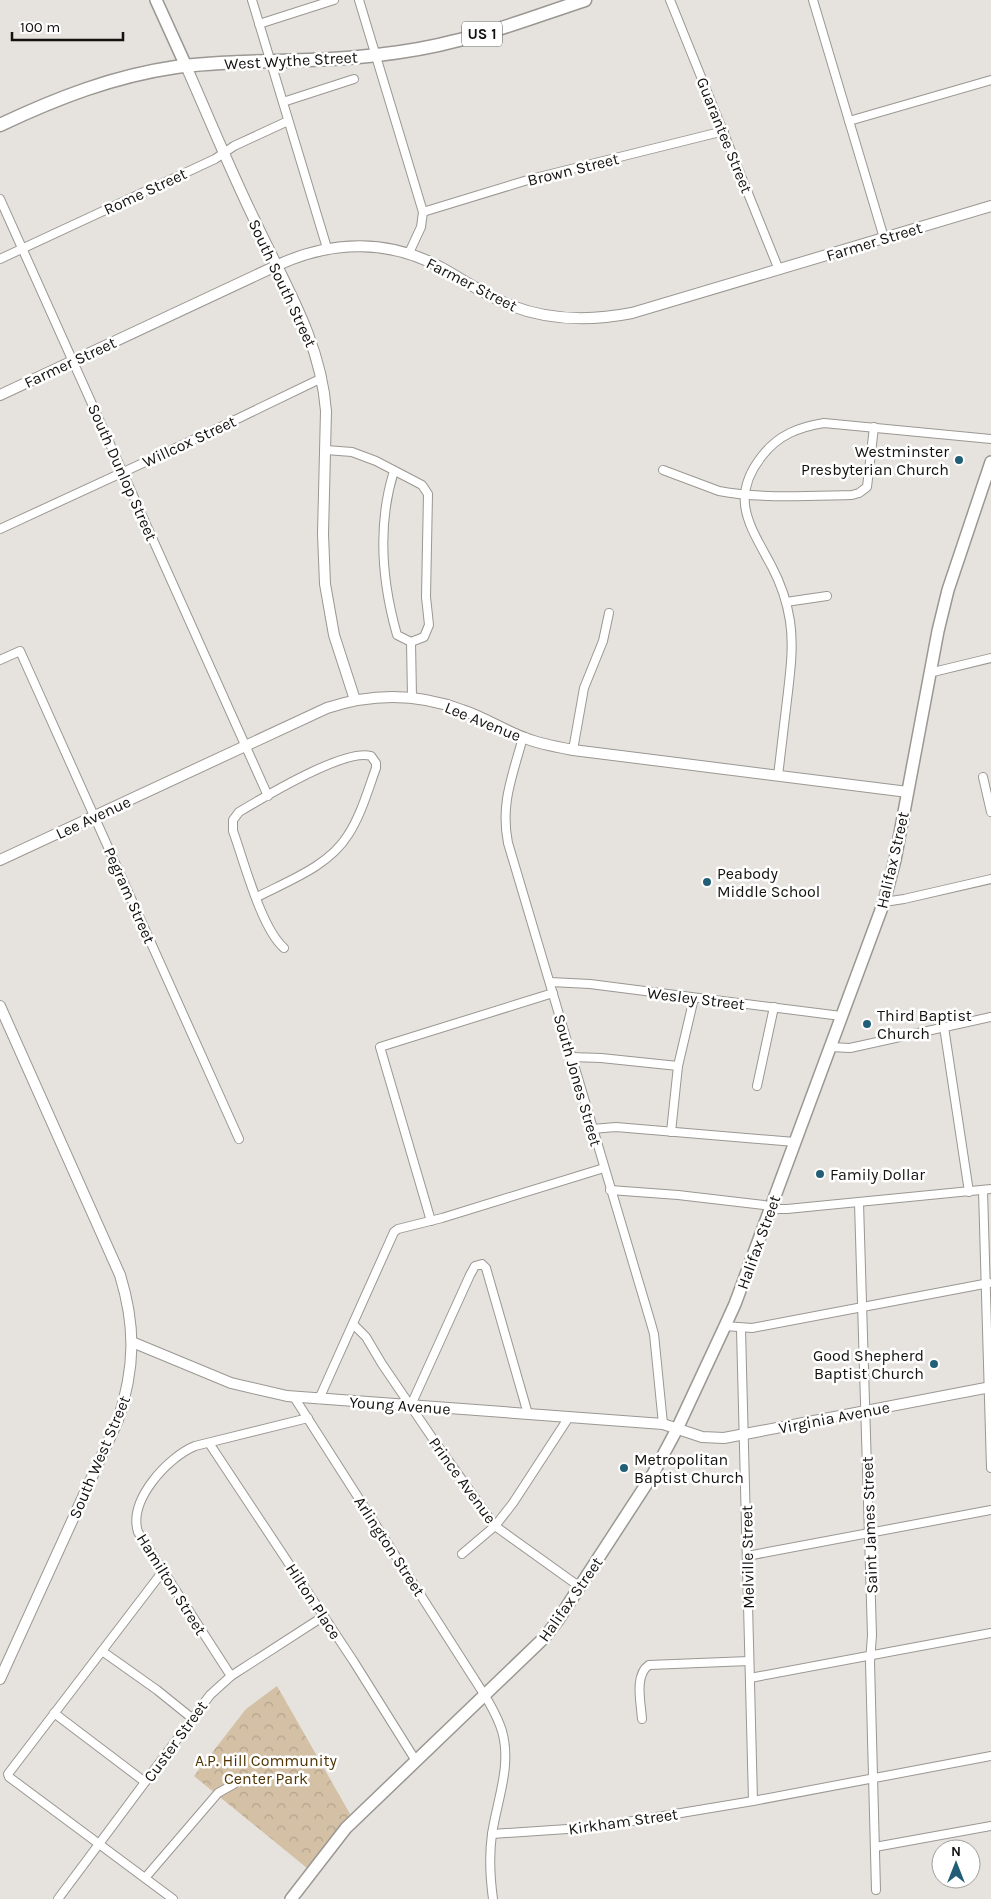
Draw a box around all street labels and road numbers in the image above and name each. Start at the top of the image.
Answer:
road number: US 1 [462,22,502,46]
street label: West Wythe Street [224,48,358,73]
street label: Guarantee Street [693,75,756,196]
street label: Brown Street [525,149,621,190]
street label: Rome Street [101,164,190,219]
street label: South South Street [245,216,321,350]
street label: Farmer Street [824,218,924,265]
street label: Farmer Street [423,253,520,315]
street label: Farmer Street [21,333,119,392]
street label: South Dunlop Street [84,401,161,544]
street label: Willcox Street [139,412,239,471]
street label: Lee Avenue [442,698,524,745]
street label: Lee Avenue [53,792,134,843]
street label: Halifax Street [872,810,913,910]
street label: Pegram Street [100,844,159,946]
street label: Wesley Street [646,983,746,1014]
street label: South Jones Street [550,1012,606,1148]
street label: Halifax Street [733,1192,784,1292]
street label: Young Avenue [349,1392,451,1419]
street label: South West Street [65,1393,134,1522]
street label: Virginia Avenue [777,1397,891,1438]
street label: Prince Avenue [425,1433,500,1527]
street label: Saint James Street [858,1456,881,1594]
street label: Arlington Street [350,1493,429,1600]
street label: Melville Street [737,1505,758,1609]
street label: Hamilton Street [133,1530,210,1638]
street label: Halifax Street [534,1553,607,1645]
street label: Hilton Place [282,1560,345,1643]
street label: Custer Street [140,1697,211,1786]
street label: Kirkham Street [567,1804,679,1839]

